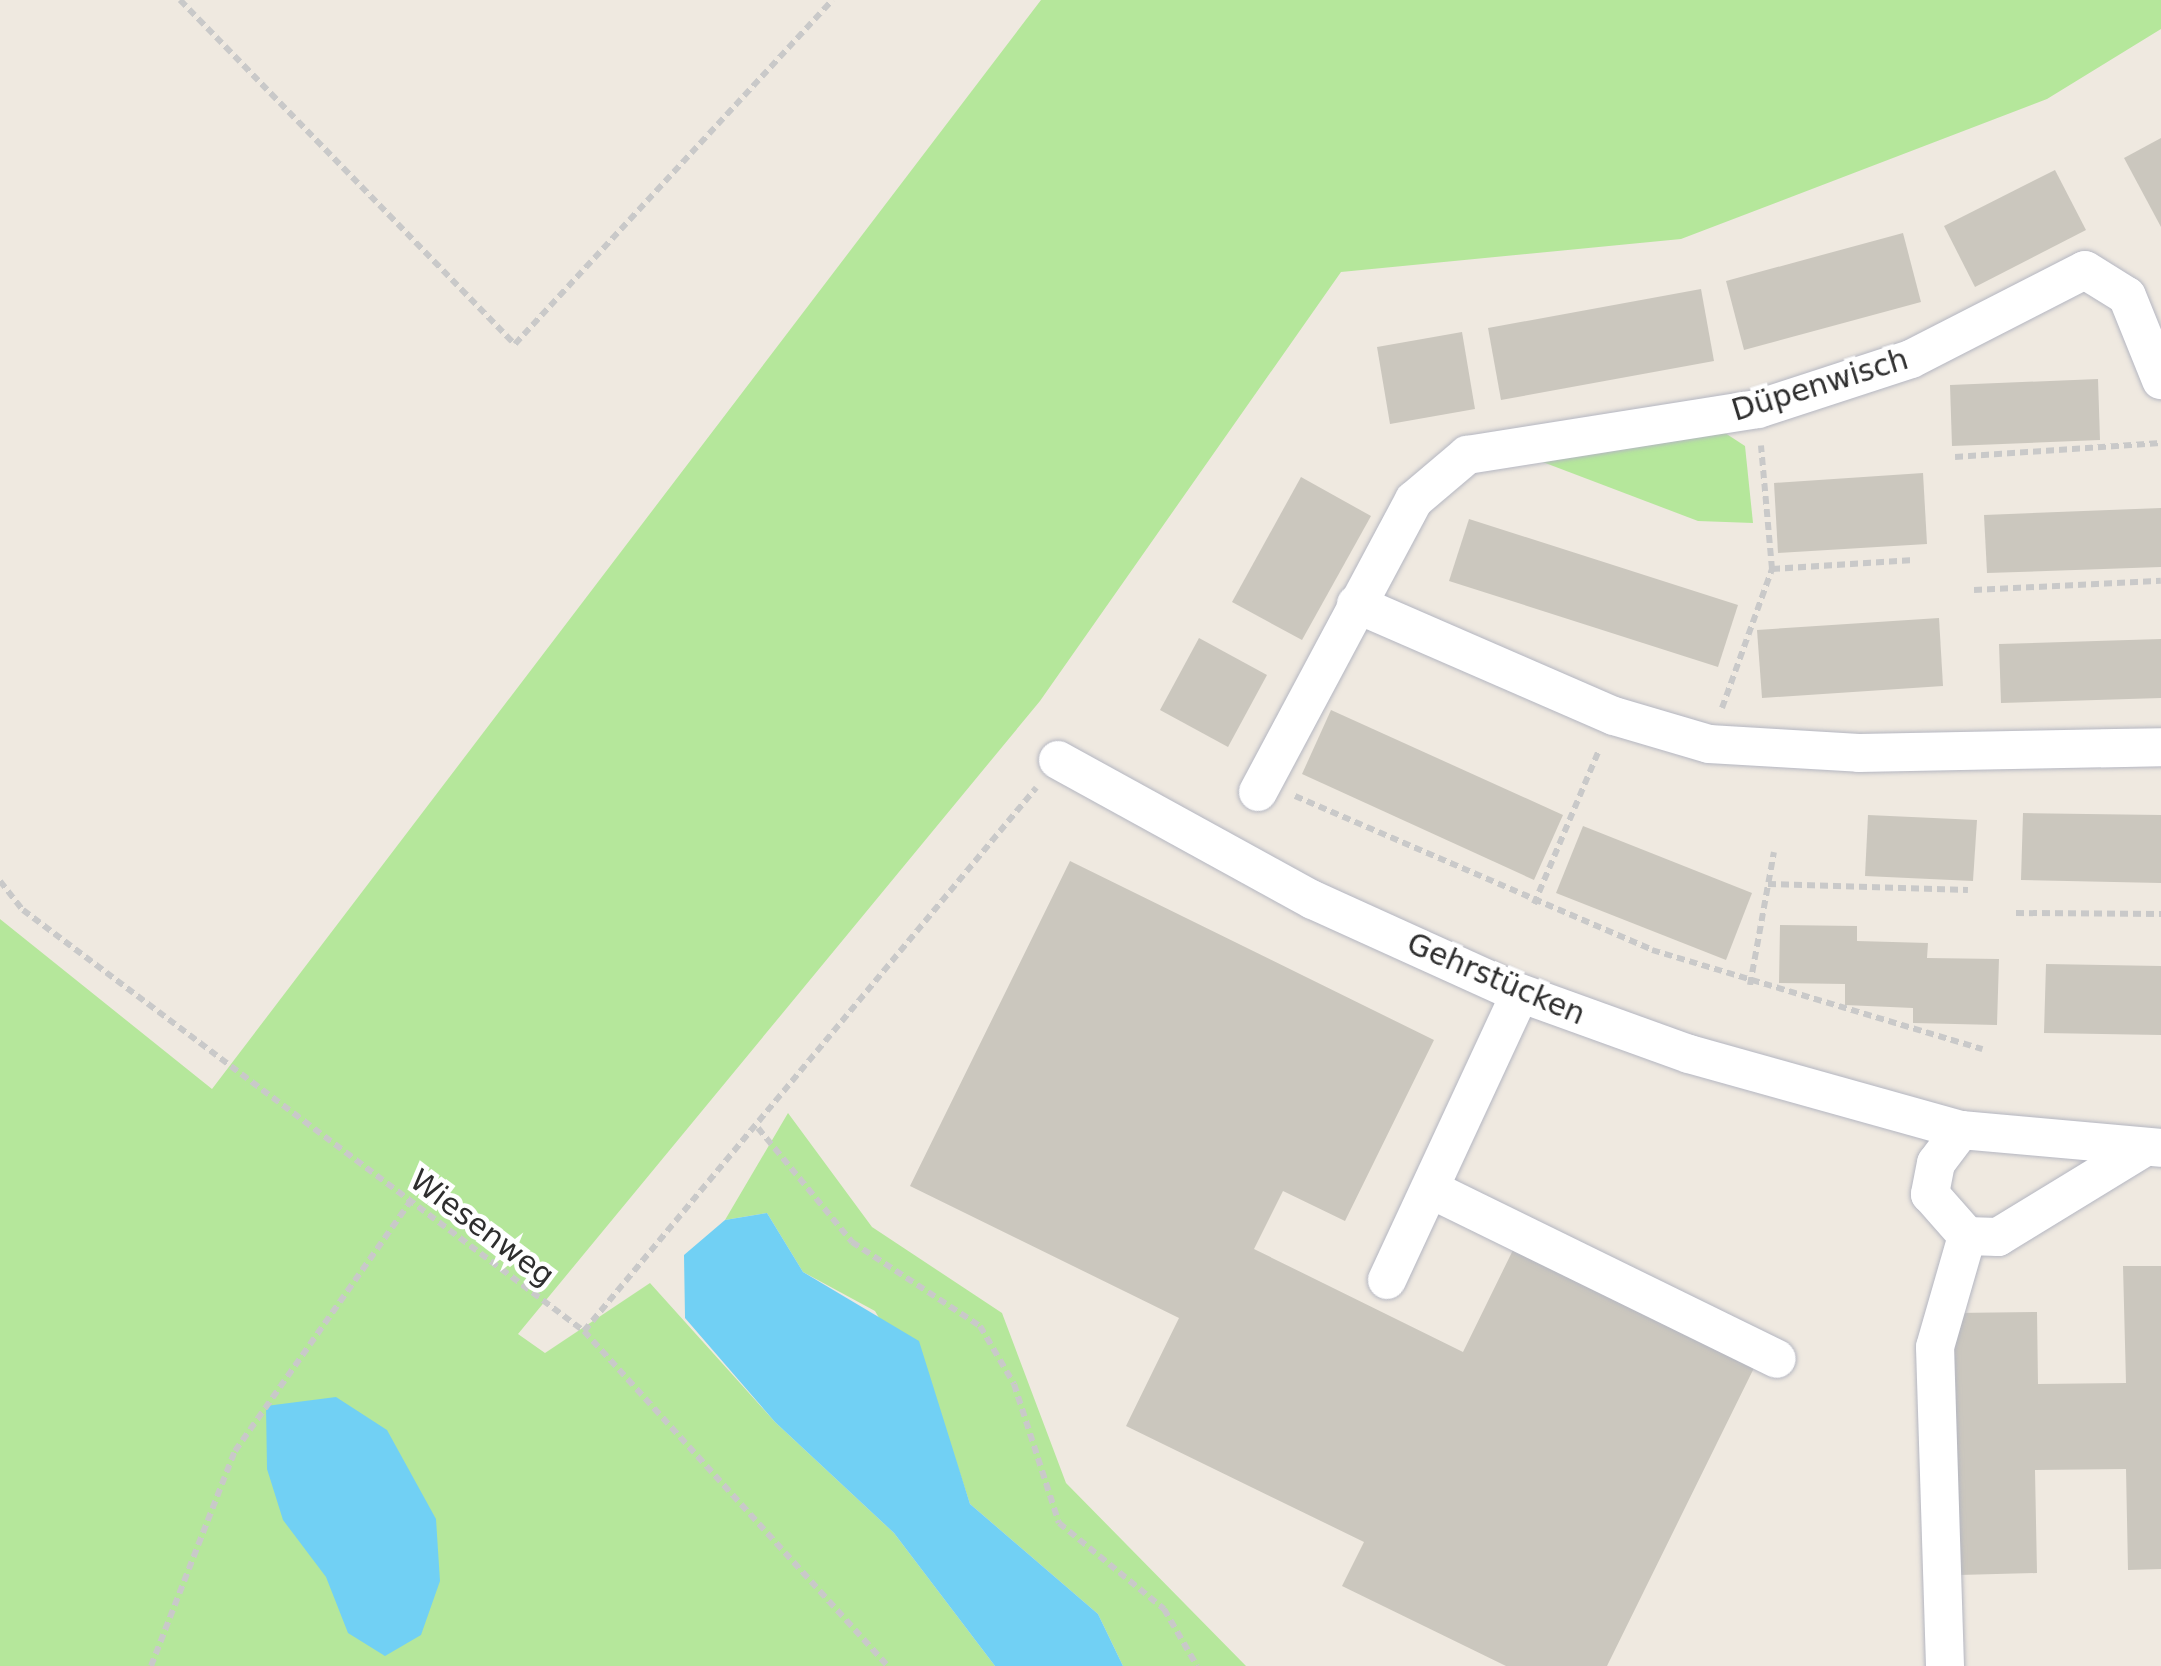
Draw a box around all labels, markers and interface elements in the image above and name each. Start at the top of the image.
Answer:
street label: Düpenwisch [1727,341,1913,429]
street label: Gehrstücken [1402,925,1590,1033]
street label: Wiesenweg [403,1162,561,1294]

